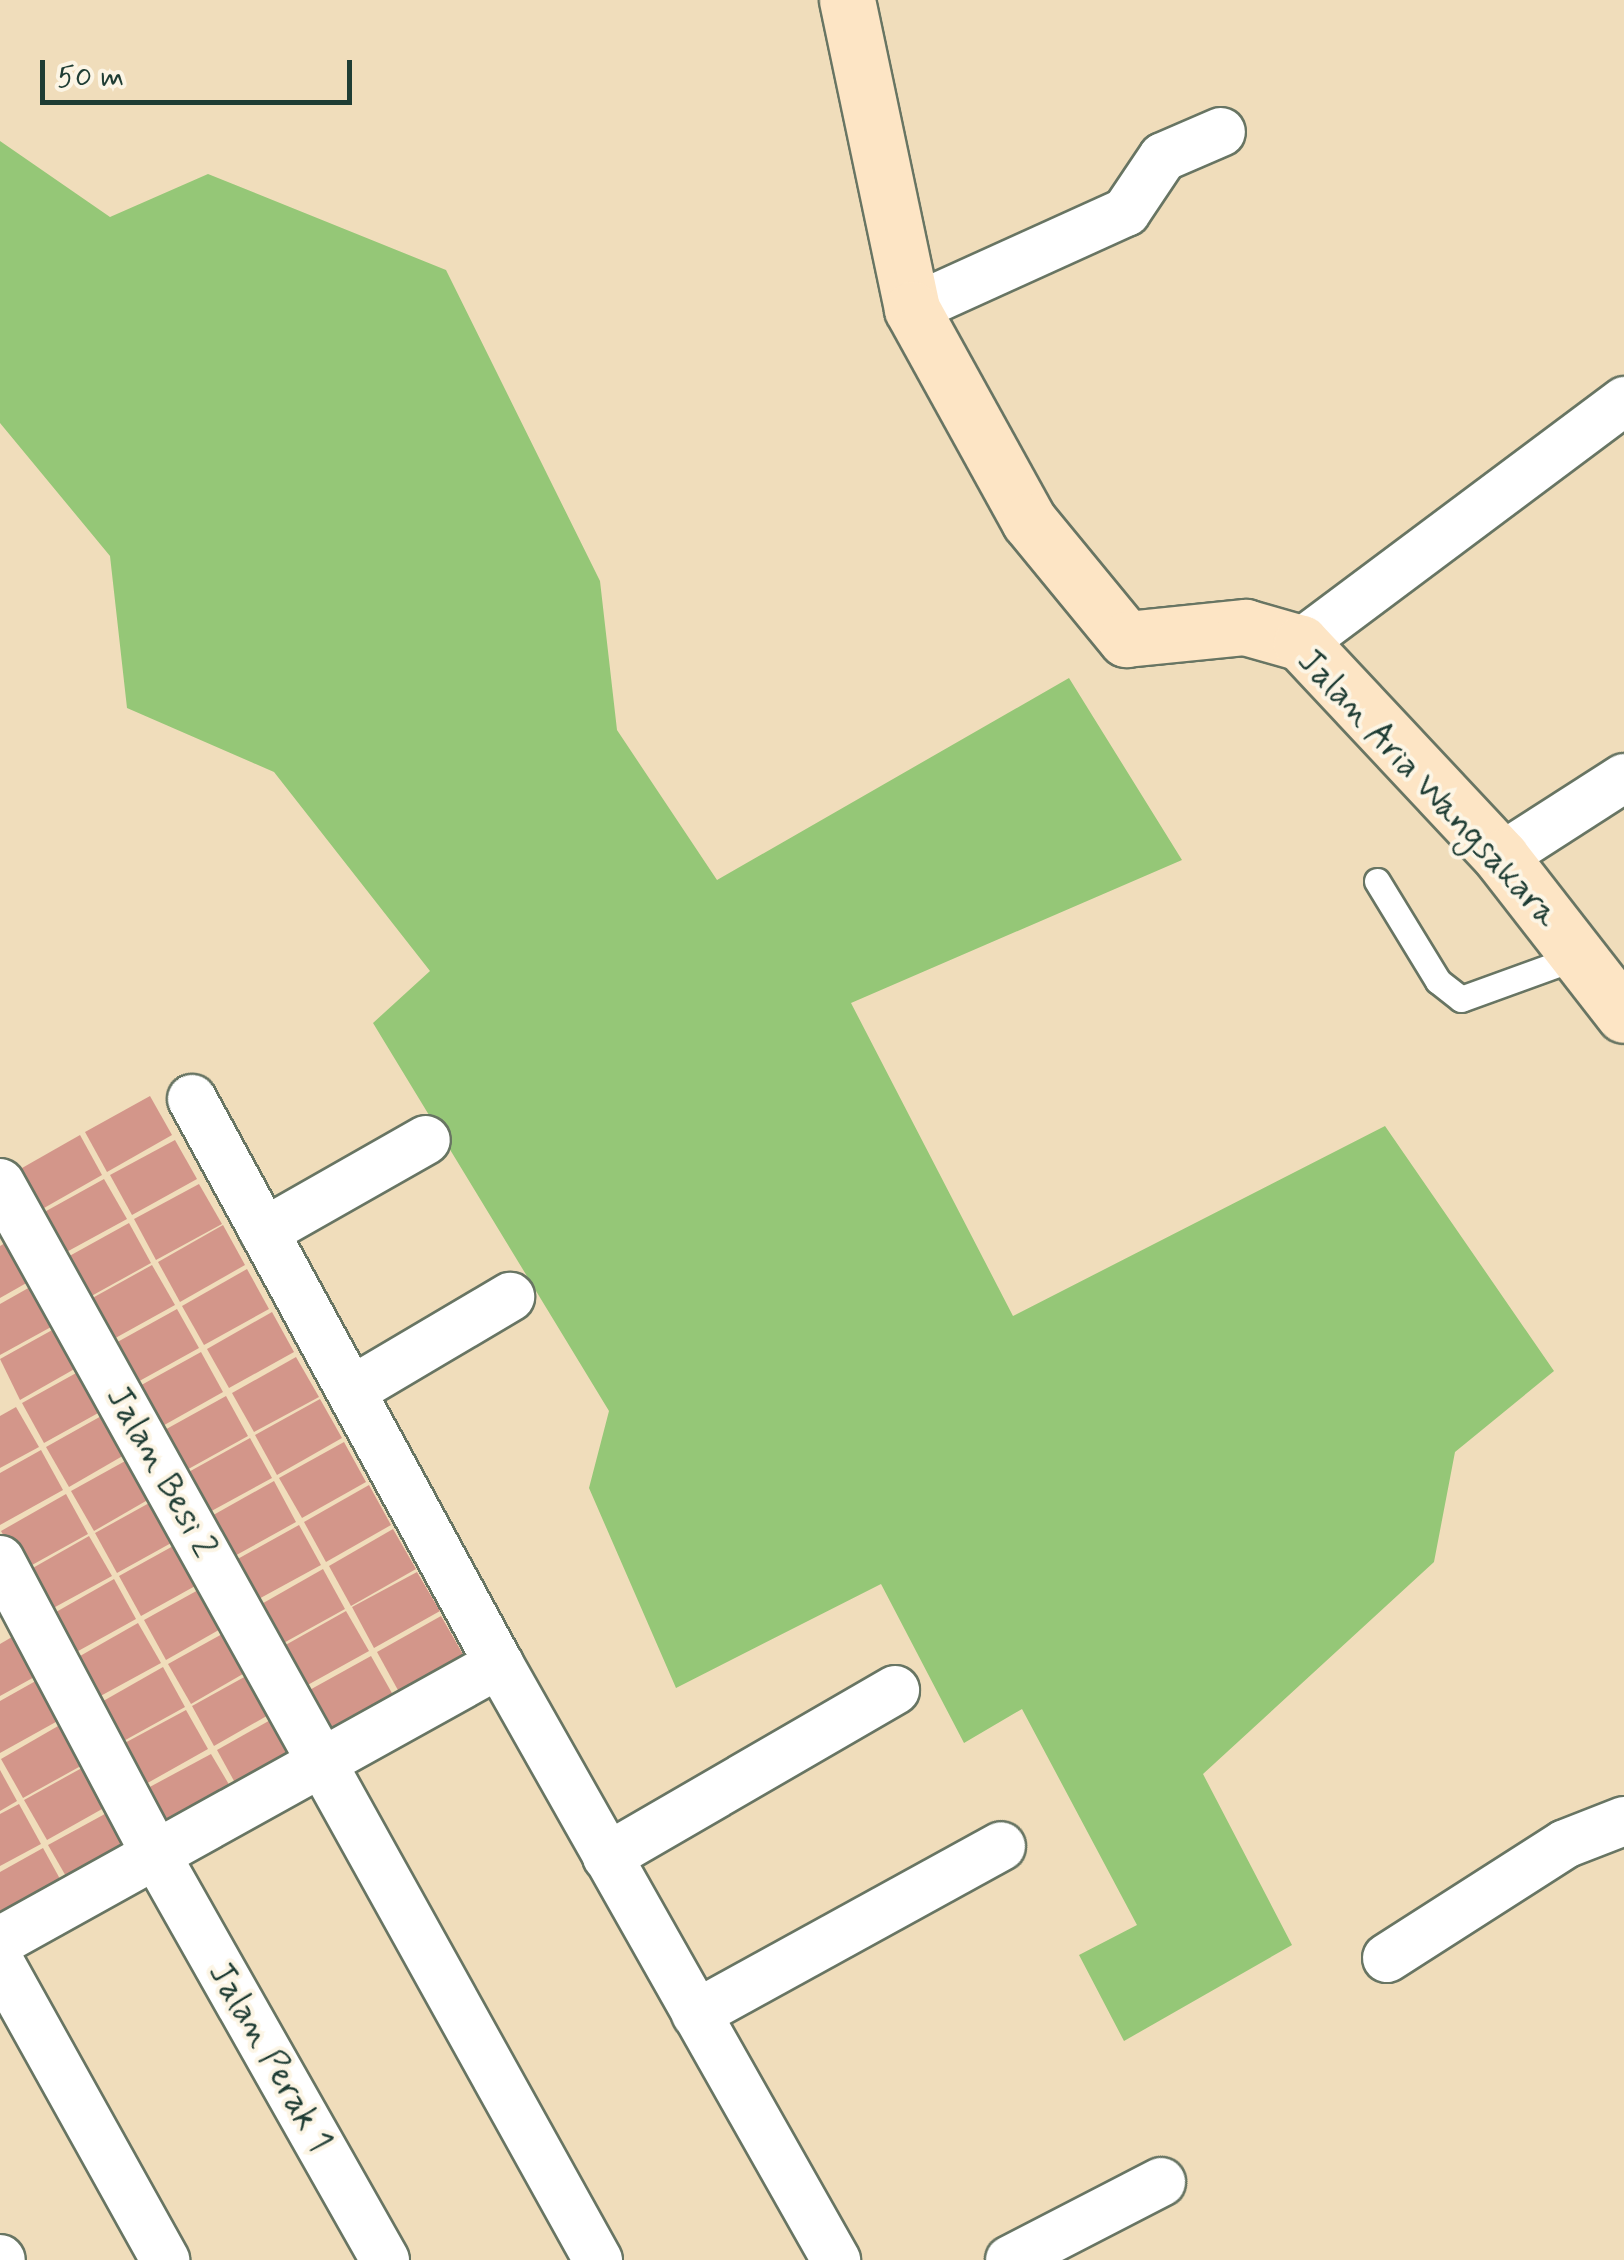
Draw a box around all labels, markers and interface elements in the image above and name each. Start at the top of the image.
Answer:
scale bar [45,40,358,102]
text: 50 m [57,58,124,97]
street label: Jalan Aria Wangsakara [1287,638,1569,938]
street label: Jalan Besi 2 [96,1379,226,1565]
street label: Jalan Perak 1 [200,1956,340,2158]

